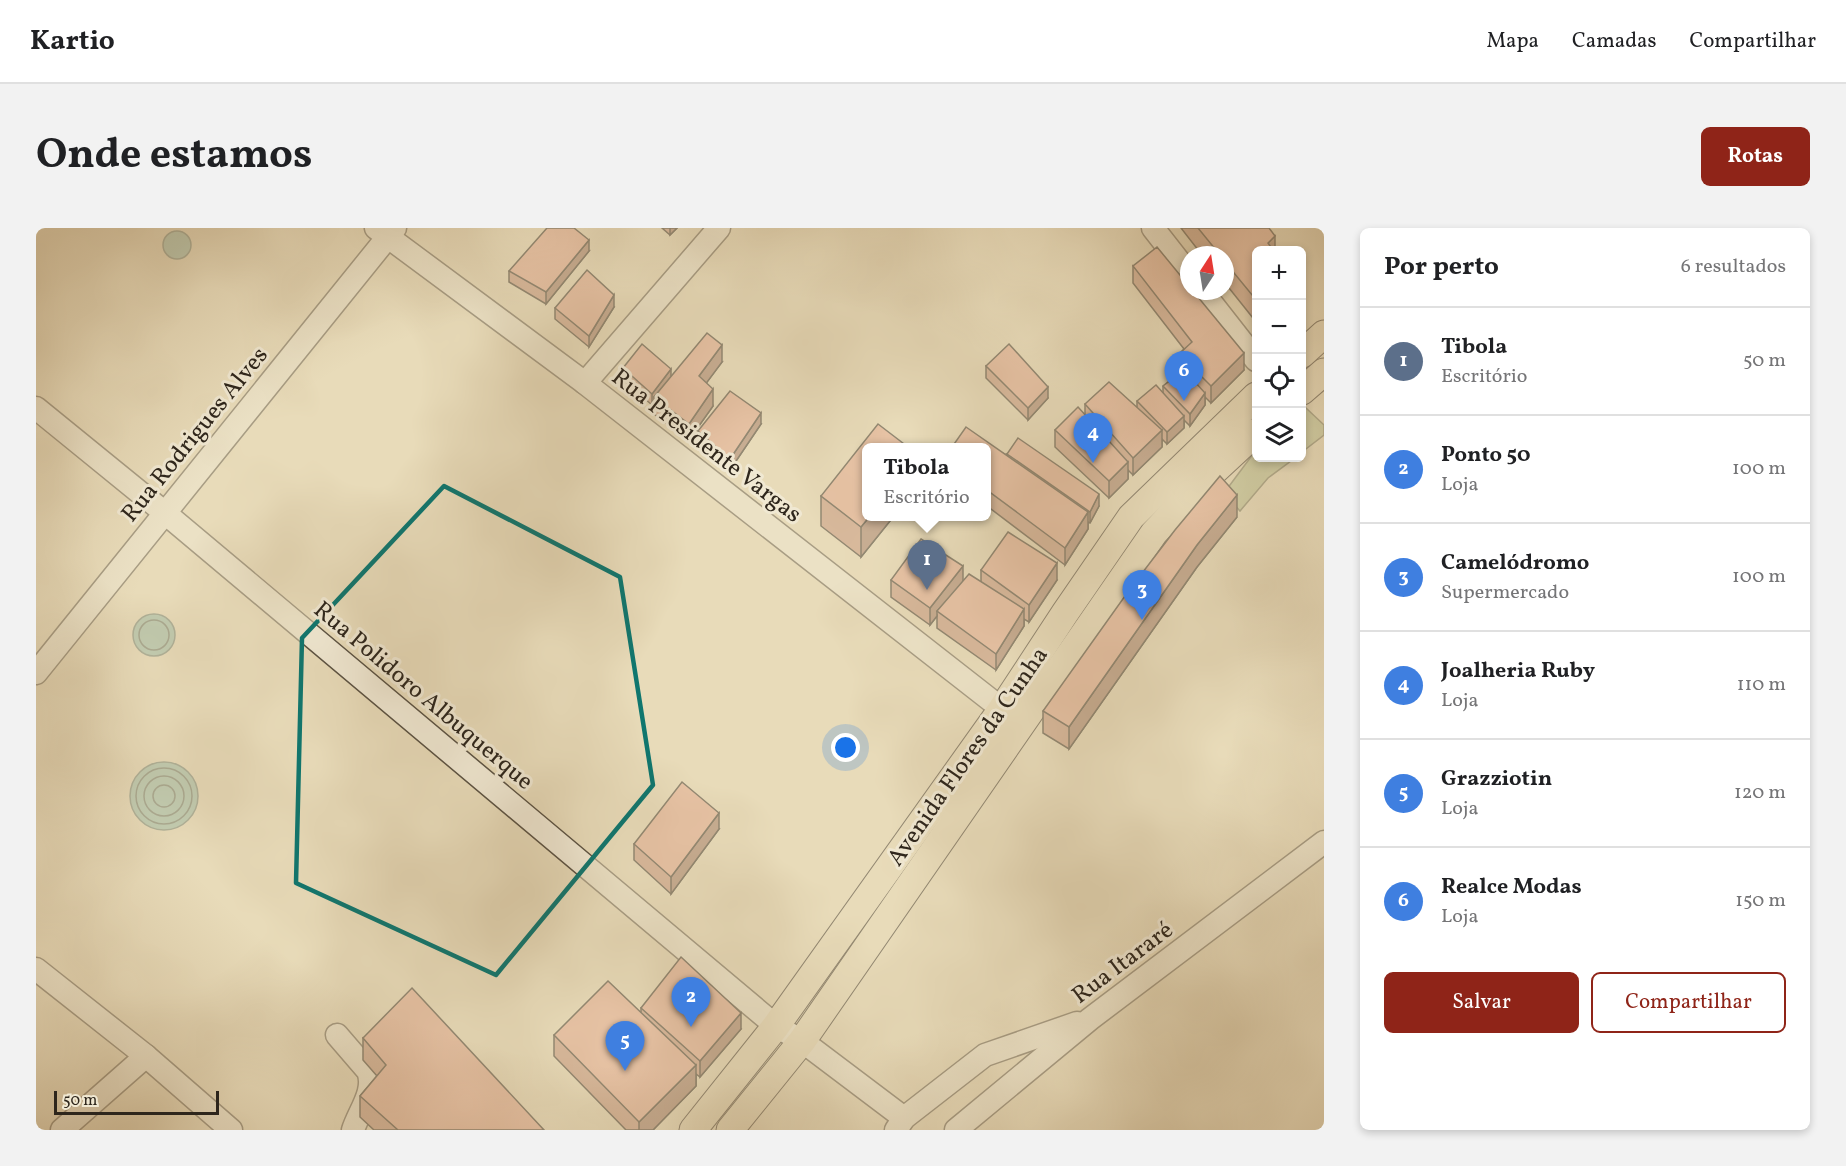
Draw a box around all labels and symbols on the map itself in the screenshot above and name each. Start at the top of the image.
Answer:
north arrow [1180,246,1234,300]
street label: Rua Rodrigues Alves [114,340,277,530]
pin: 6 [1164,352,1204,401]
street label: Rua Presidente Vargas [603,361,808,532]
pin: 4 [1074,414,1112,463]
pin: 1 [908,540,946,590]
pin: 3 [1122,570,1162,620]
street label: Rua Polidoro Albuquerque [305,594,540,799]
street label: Avenida Flores da Cunha [880,640,1057,874]
your location [831,733,860,762]
street label: Rua Itararé [1065,914,1181,1013]
pin: 2 [672,978,710,1027]
pin: 5 [606,1022,644,1071]
scale bar [54,1088,219,1116]

